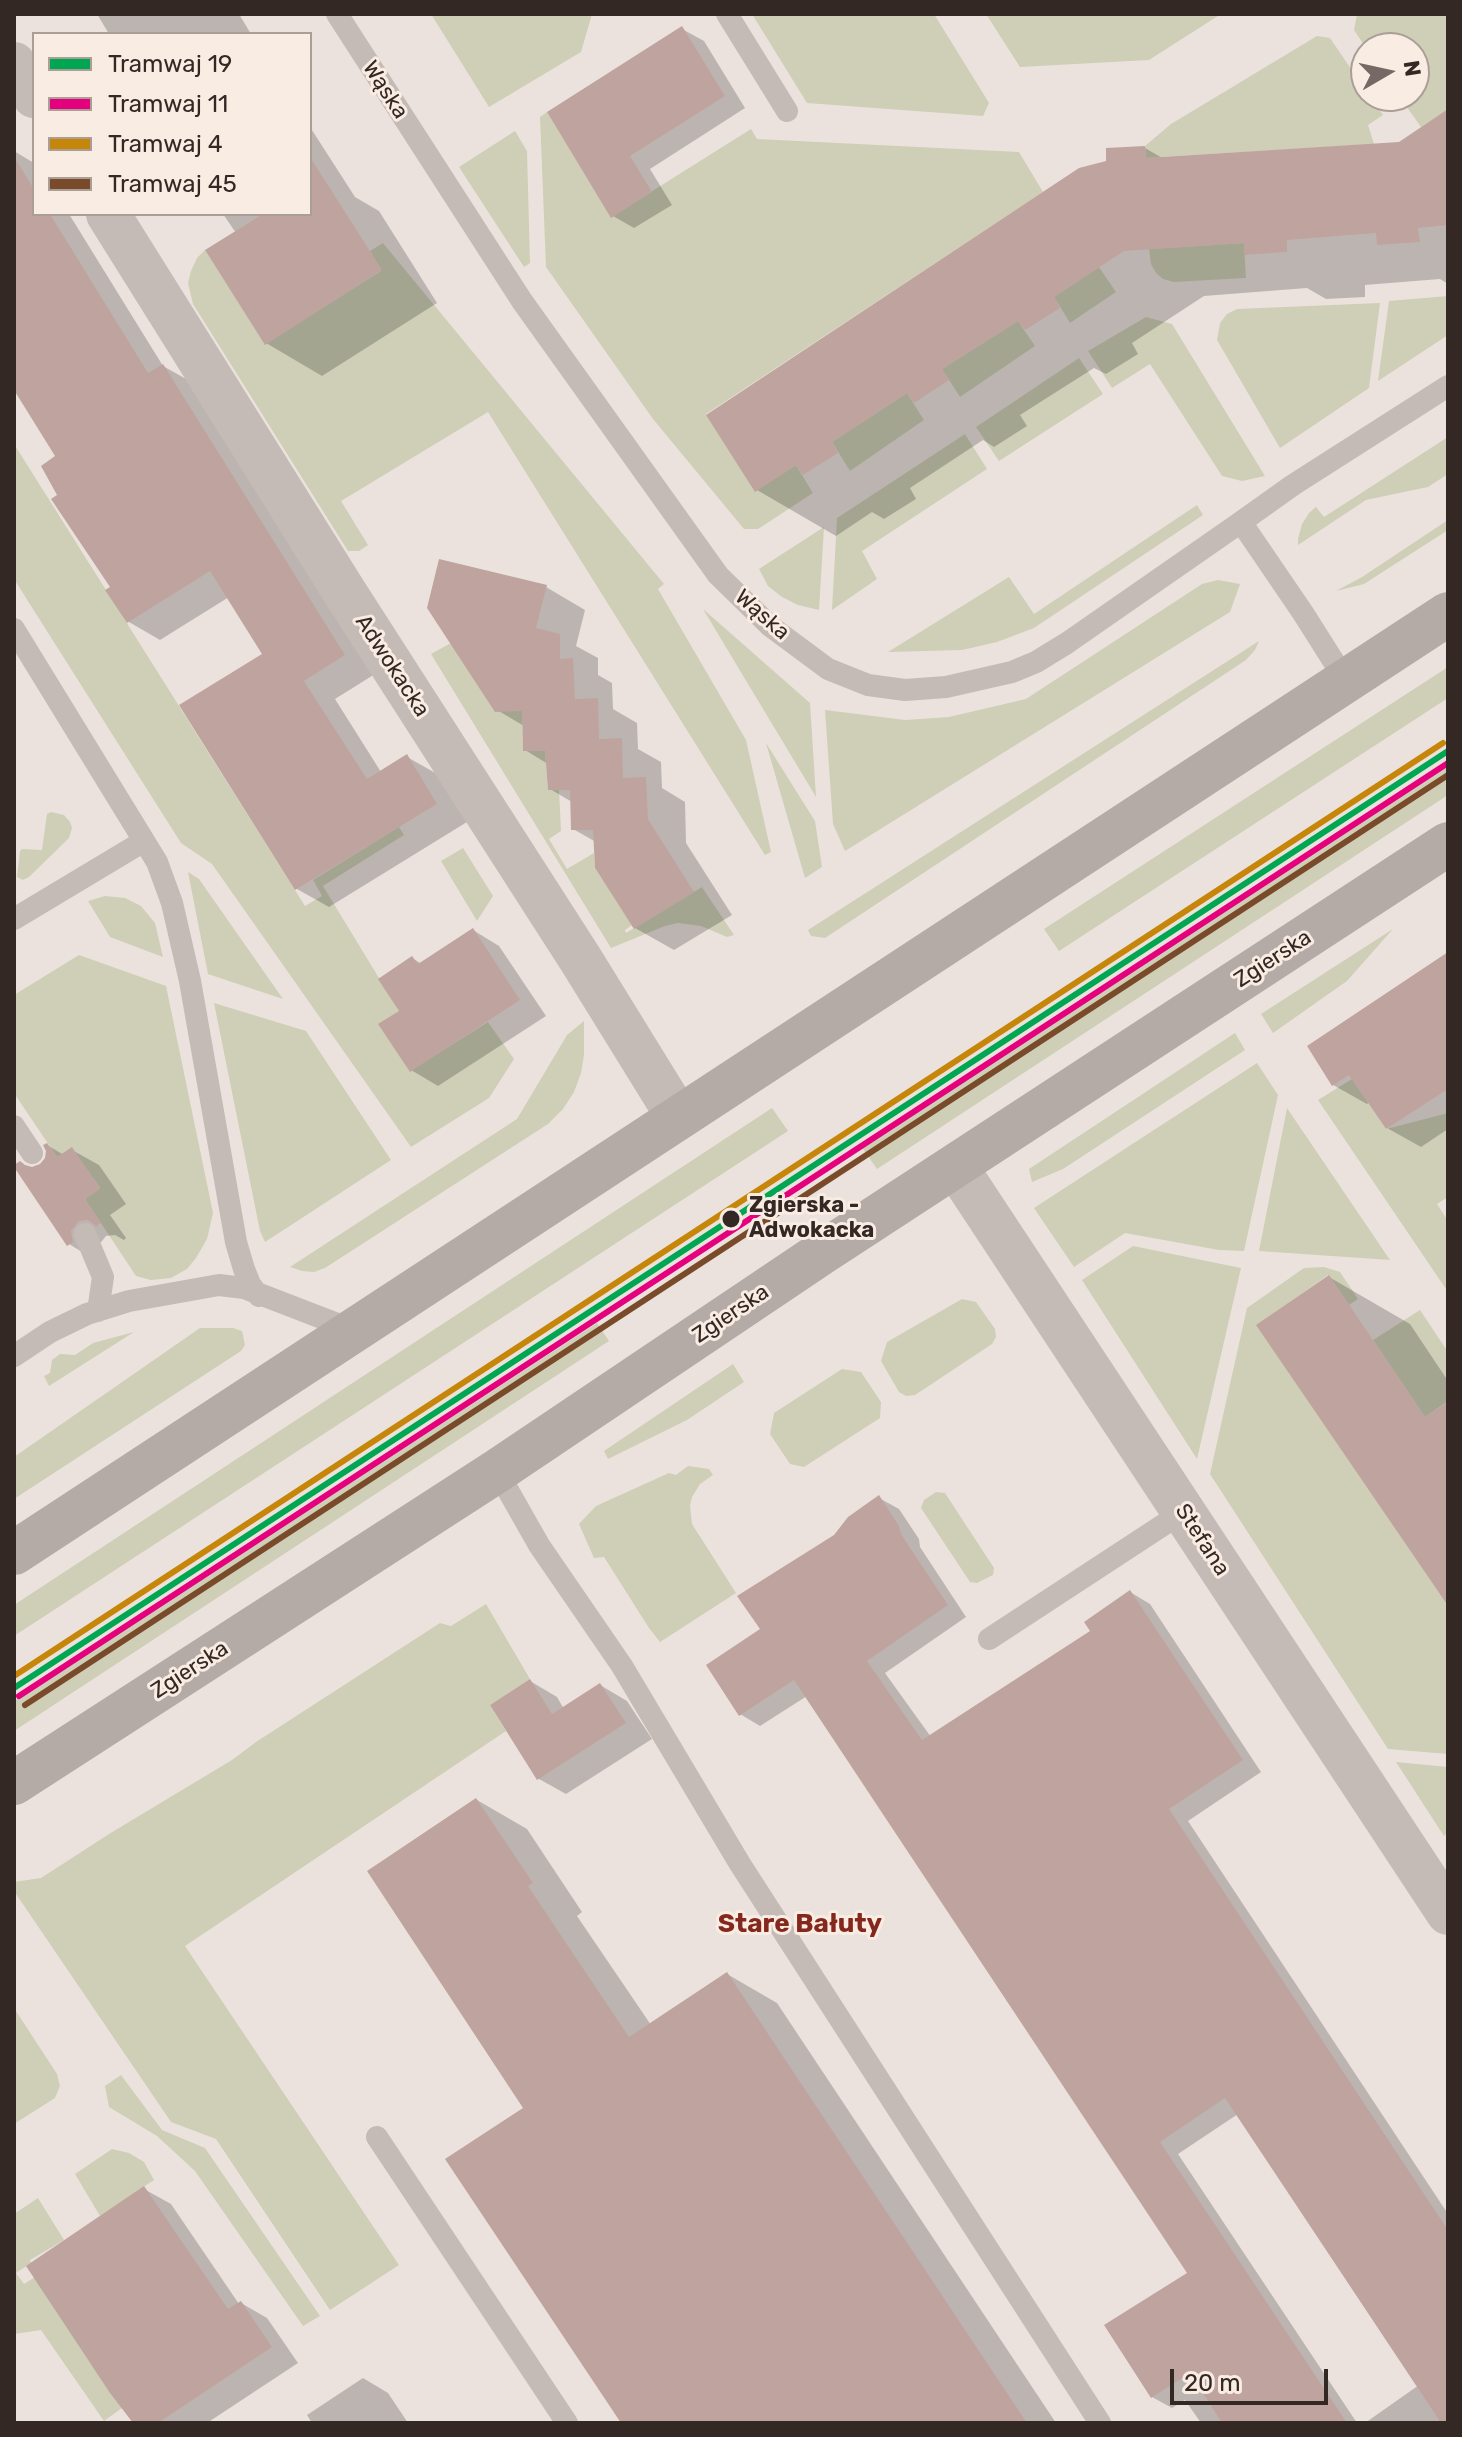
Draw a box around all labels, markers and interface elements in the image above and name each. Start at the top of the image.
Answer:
legend [32,32,312,216]
north arrow [1350,32,1430,112]
text: Tramwaj 19 [108,50,232,78]
street label: Wąska [357,56,413,124]
text: N [1398,59,1427,78]
text: Tramwaj 11 [108,90,228,118]
text: Tramwaj 4 [108,130,223,158]
text: Tramwaj 45 [108,170,237,198]
street label: Wąska [729,584,795,646]
street label: Adwokacka [349,610,435,722]
street label: Zgierska [1230,924,1316,994]
place label: Zgierska - Adwokacka [749,1193,874,1244]
marker: Zgierska - Adwokacka [720,1208,742,1230]
street label: Zgierska [688,1279,774,1349]
street label: Stefana [1169,1499,1235,1581]
street label: Zgierska [147,1635,233,1705]
district label: Stare Bałuty [718,1908,882,1940]
scale bar [1174,2353,1332,2403]
text: 20 m [1184,2369,1241,2397]

